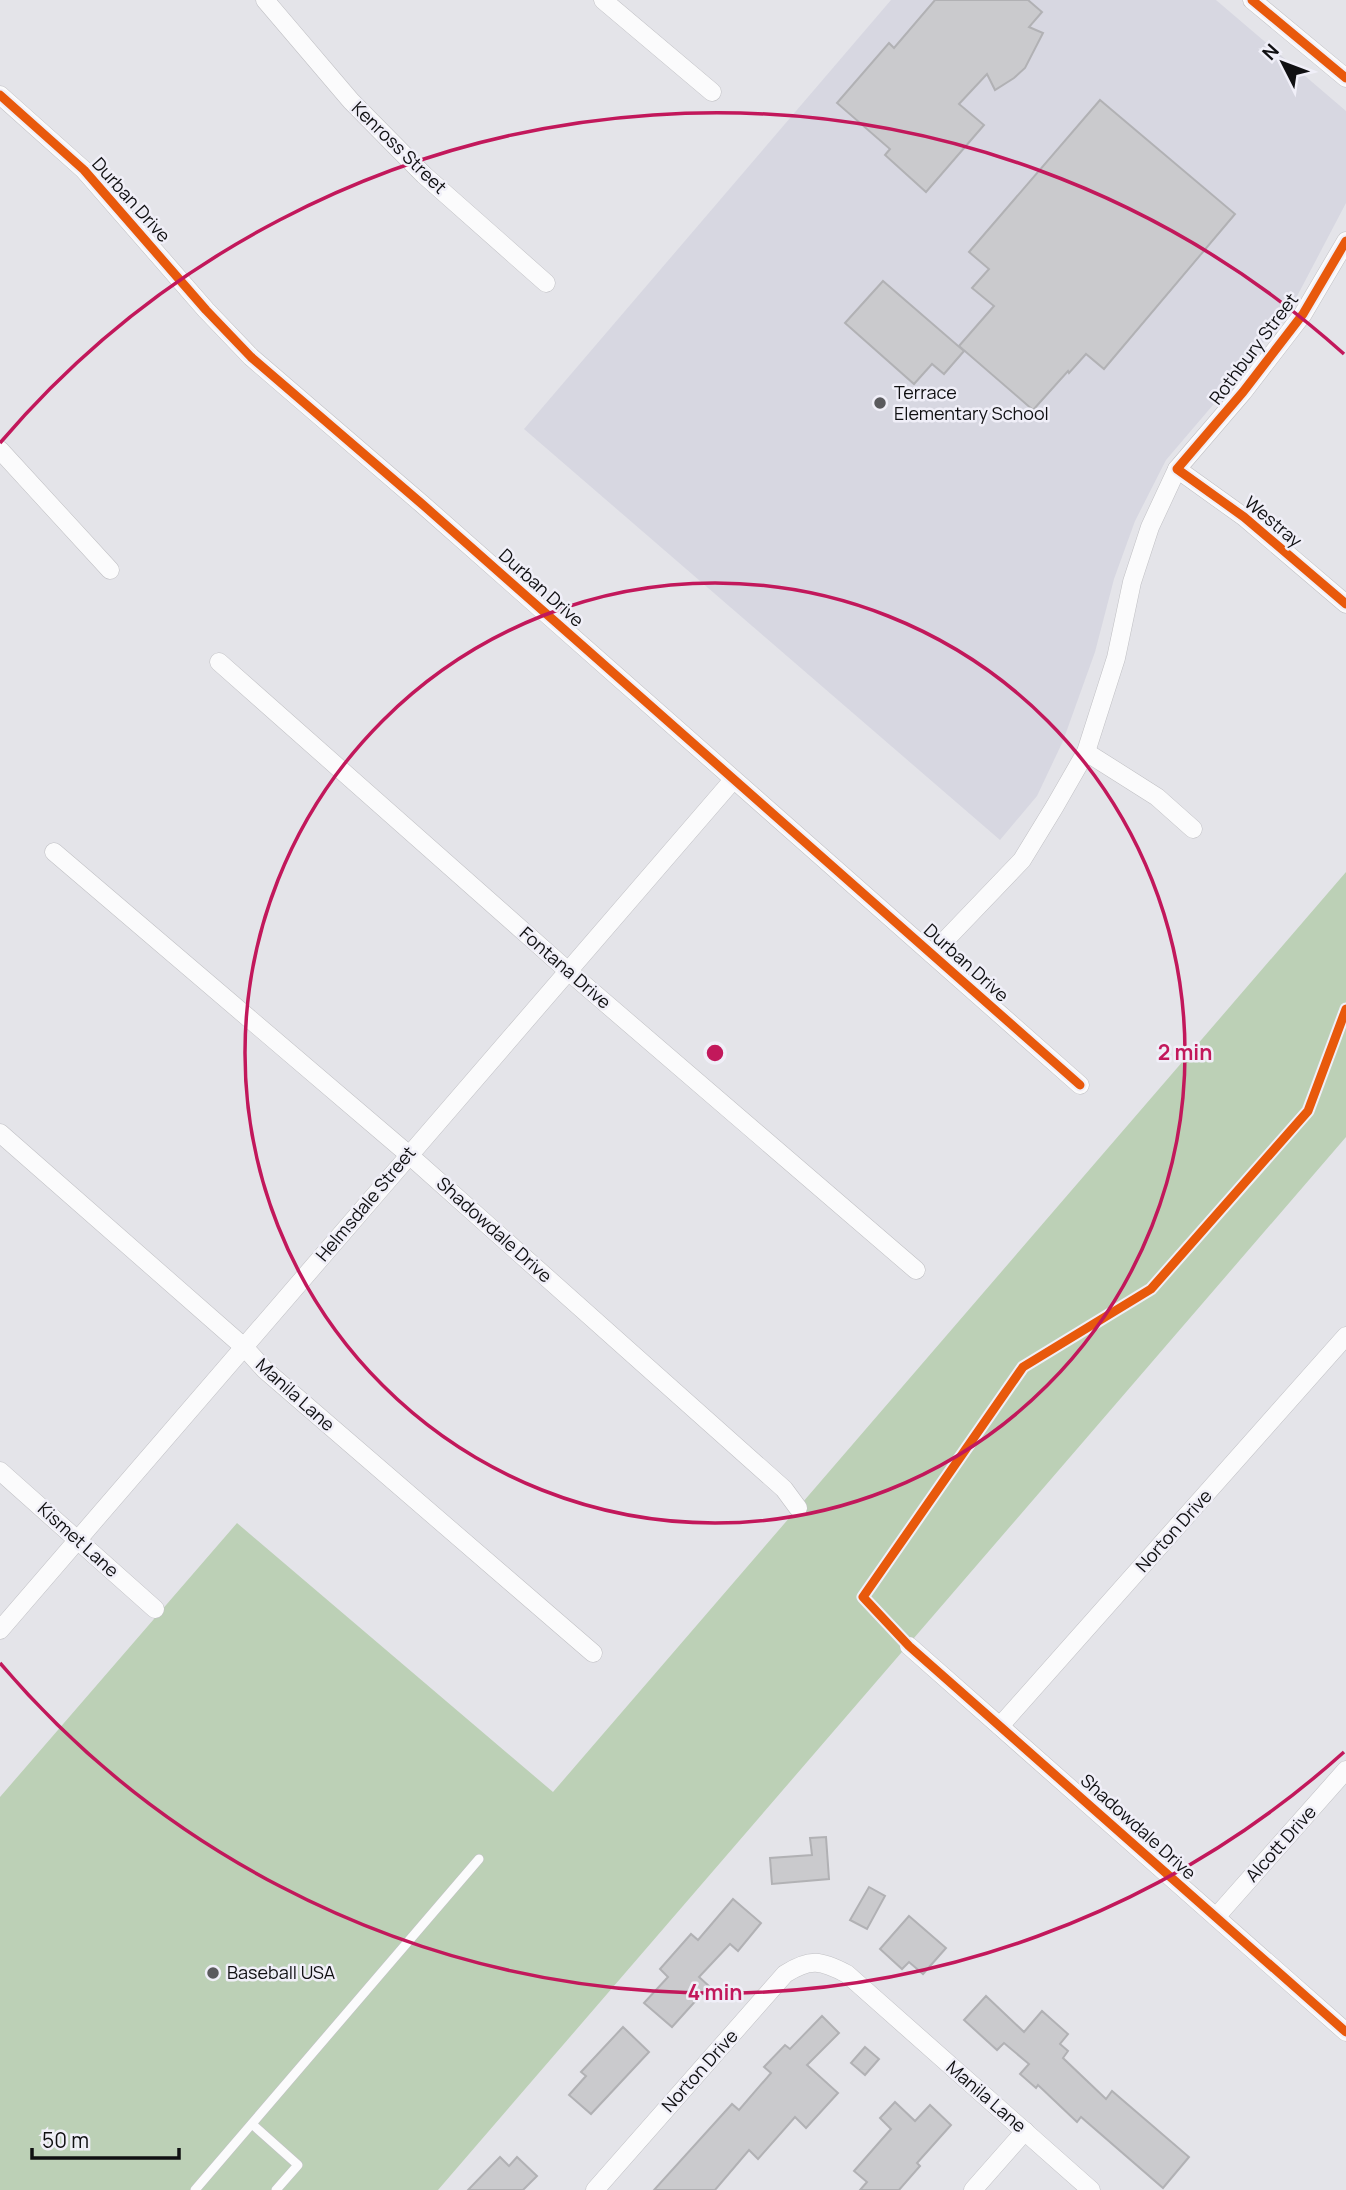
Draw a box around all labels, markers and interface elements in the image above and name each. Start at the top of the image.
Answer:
north arrow [1248,28,1318,98]
text: N [1256,38,1285,65]
street label: Kenross Street [347,96,452,199]
street label: Durban Drive [87,152,176,247]
street label: Rothbury Street [1203,288,1303,409]
place label: Terrace Elementary School [894,380,1049,425]
marker: Terrace Elementary School [872,395,888,411]
street label: Westray [1240,490,1308,553]
street label: Durban Drive [494,543,589,632]
street label: Durban Drive [919,918,1014,1007]
street label: Fontana Drive [515,921,616,1014]
text: 2 min [1158,1038,1212,1066]
centre of rings [703,1041,727,1065]
street label: Helmsdale Street [310,1141,421,1266]
street label: Shadowdale Drive [432,1171,557,1287]
street label: Manila Lane [251,1352,340,1436]
street label: Norton Drive [1130,1484,1217,1577]
street label: Kismet Lane [33,1496,124,1582]
street label: Shadowdale Drive [1076,1768,1201,1884]
street label: Alcott Drive [1240,1800,1321,1887]
place label: Baseball USA [227,1960,336,1984]
marker: Baseball USA [205,1965,221,1981]
text: 4 min [688,1978,742,2006]
street label: Norton Drive [656,2024,743,2117]
street label: Manila Lane [942,2055,1032,2138]
scale bar [32,2116,178,2160]
text: 50 m [42,2126,89,2154]

